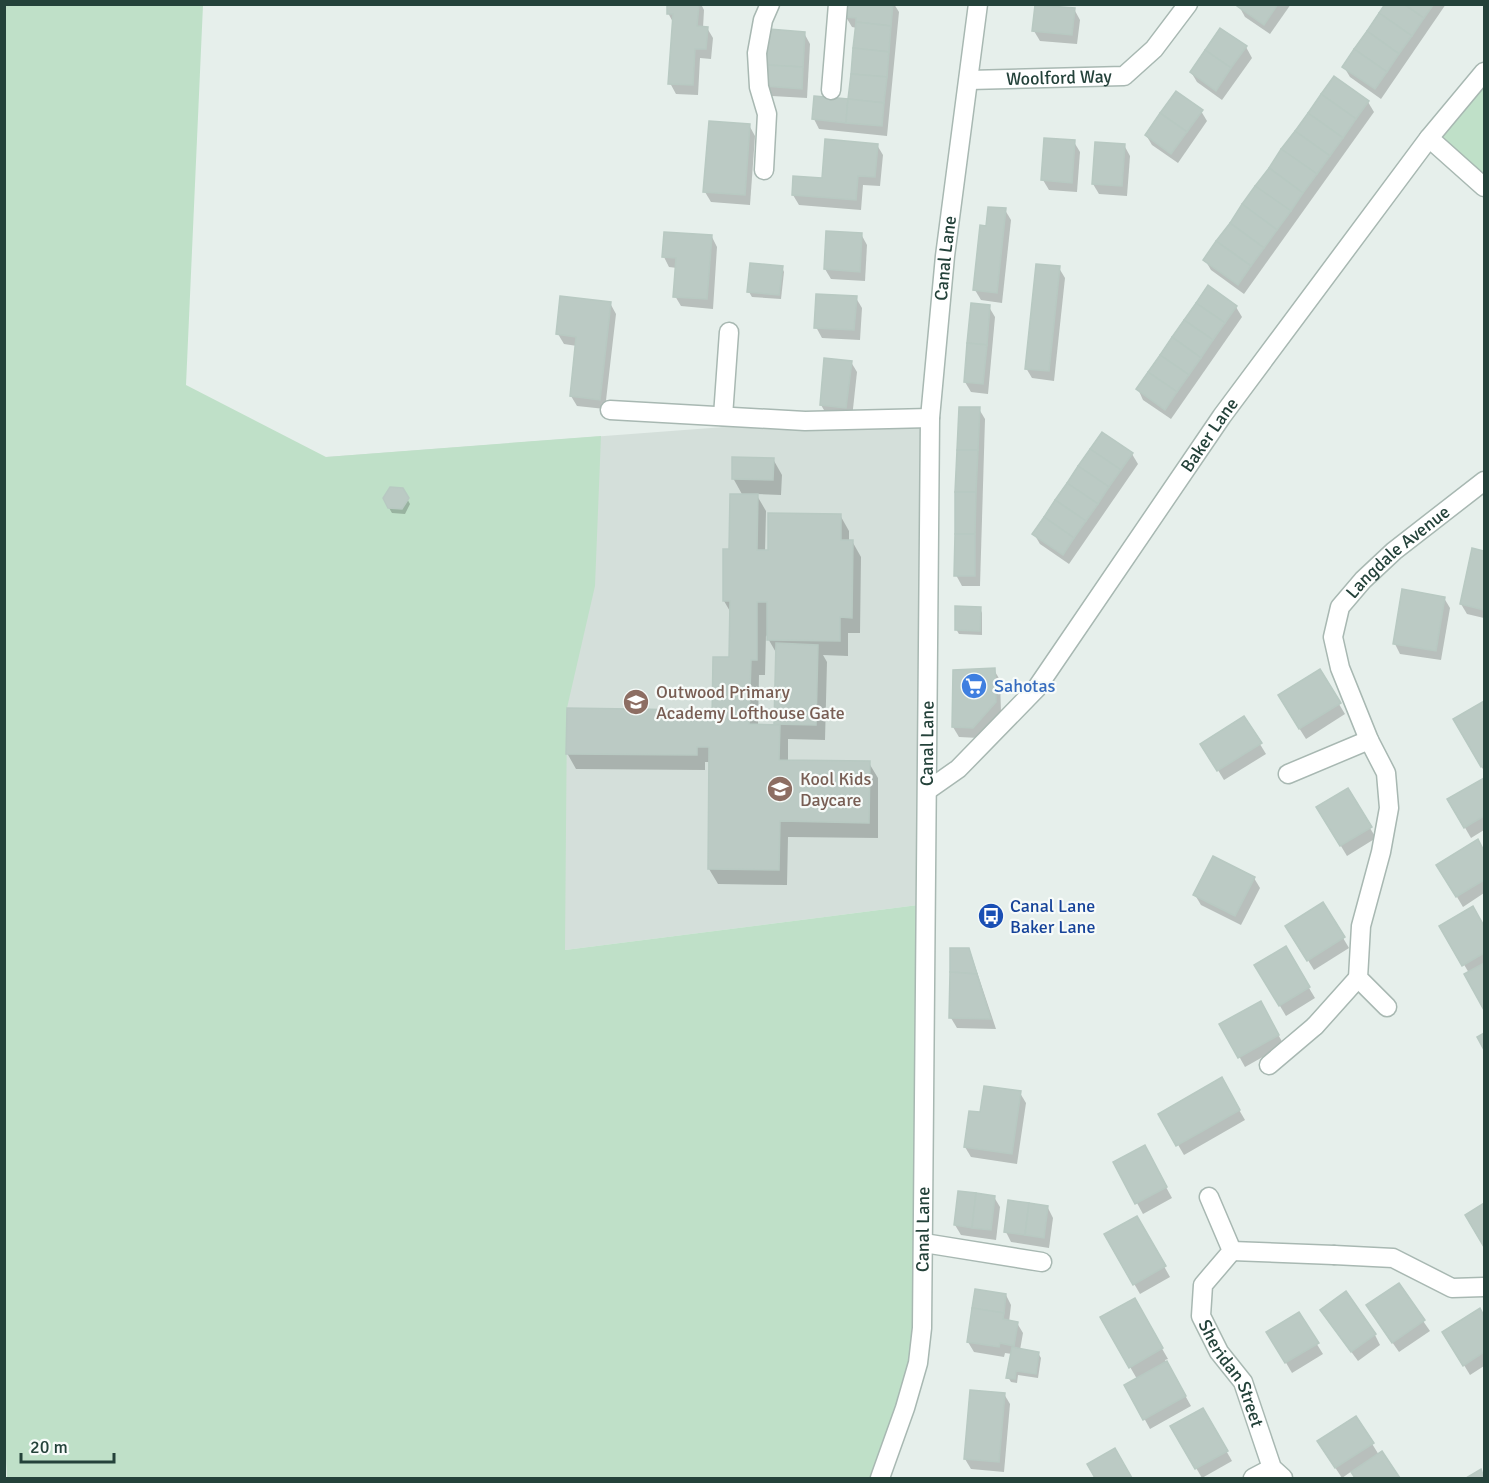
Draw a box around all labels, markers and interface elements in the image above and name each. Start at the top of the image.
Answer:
street label: Woolford Way [1006,65,1113,90]
street label: Canal Lane [930,214,961,302]
street label: Baker Lane [1176,393,1243,476]
street label: Langdale Avenue [1341,501,1454,603]
supermarket icon: Sahotas [959,671,989,701]
place label: Sahotas [994,675,1056,697]
place label: Outwood Primary Academy Lofthouse Gate [656,681,845,724]
school or university icon: Outwood Primary Academy Lofthouse Gate [621,687,651,717]
street label: Canal Lane [916,701,939,786]
place label: Kool Kids Daycare [800,768,872,811]
school or university icon: Kool Kids Daycare [765,774,795,804]
place label: Canal Lane Baker Lane [1010,895,1095,938]
bus stop icon: Canal Lane Baker Lane [976,901,1006,931]
street label: Canal Lane [911,1187,934,1272]
street label: Sheridan Street [1194,1316,1268,1430]
scale bar [21,1426,114,1464]
text: 20 m [30,1436,68,1458]

